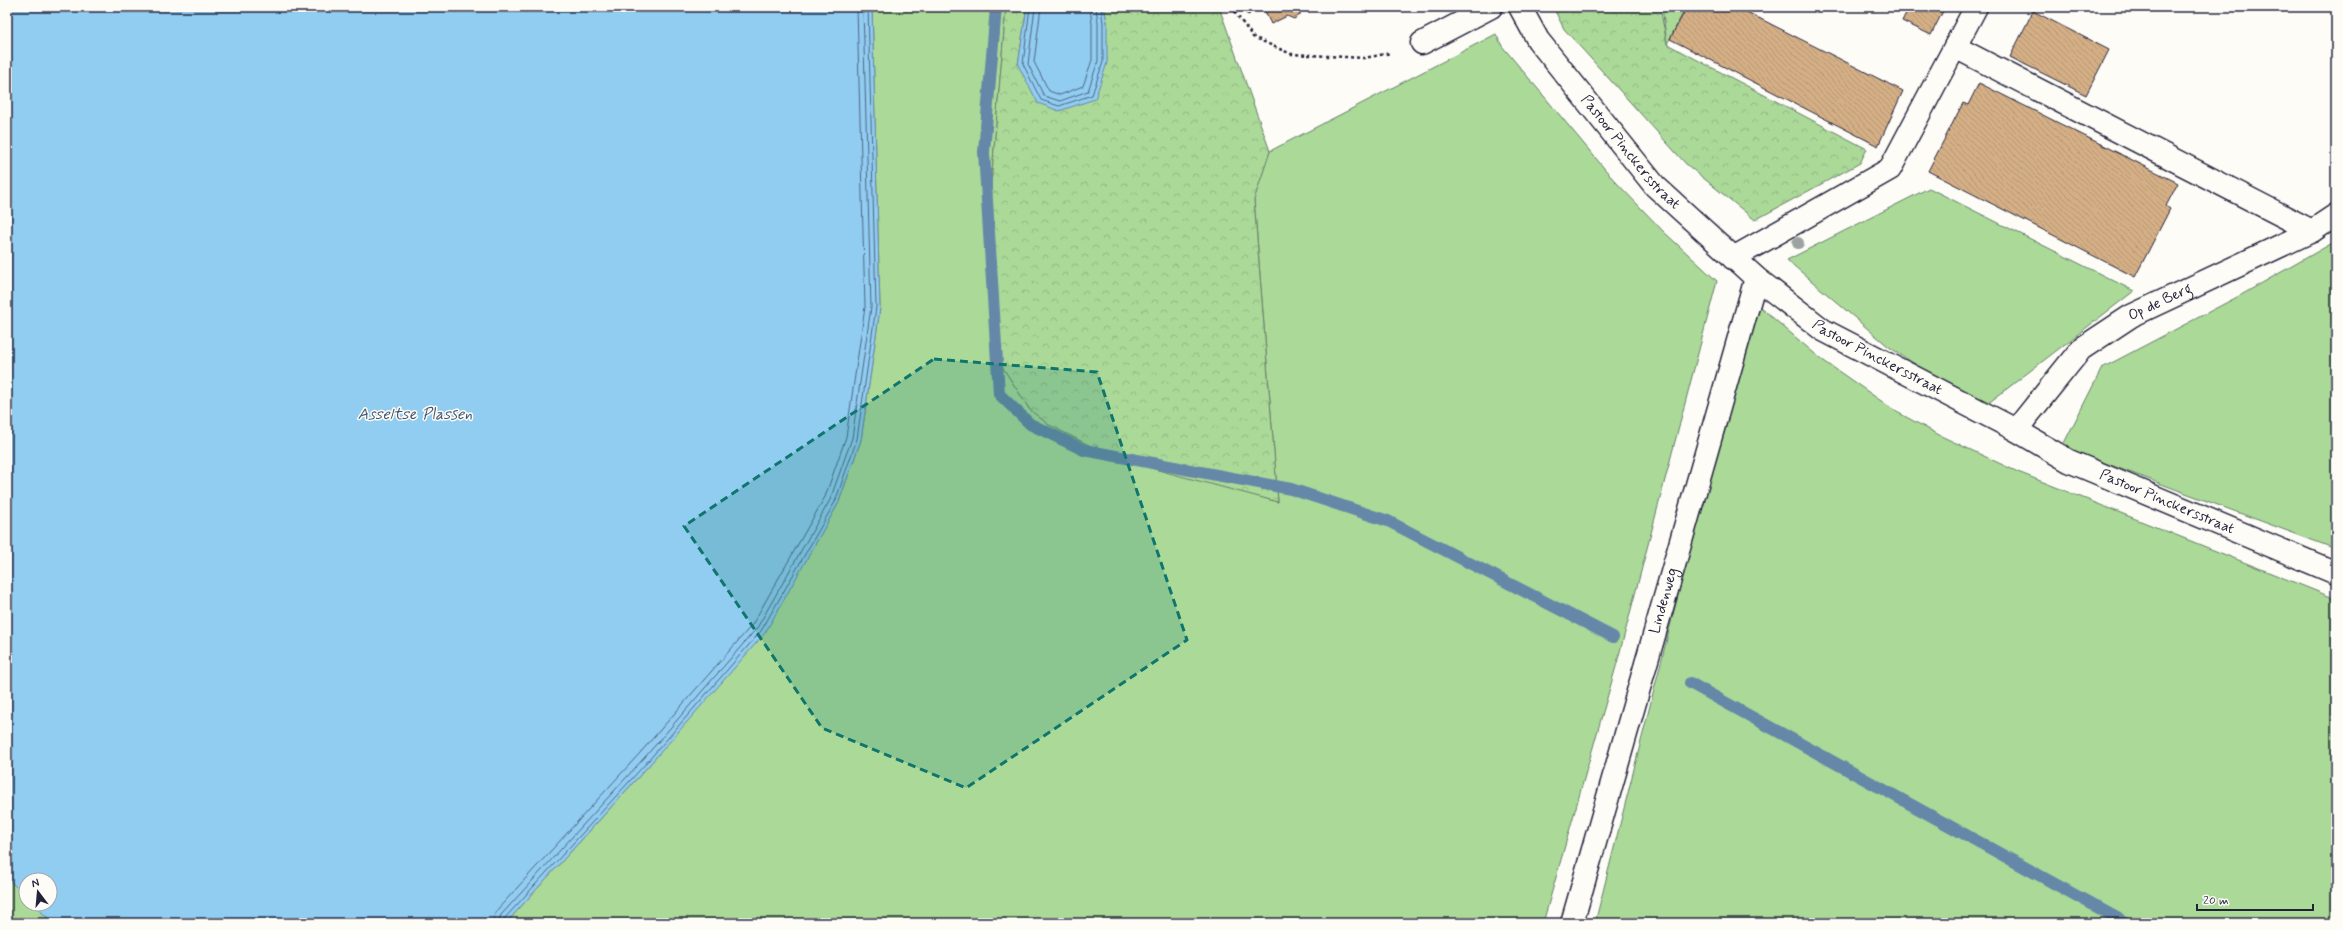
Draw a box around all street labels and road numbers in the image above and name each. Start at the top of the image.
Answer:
street label: Pastoor Pinckersstraat [1576,91,1685,214]
street label: Op de Berg [2125,279,2196,326]
street label: Pastoor Pinckersstraat [1808,315,1946,400]
street label: Pastoor Pinckersstraat [2096,465,2238,539]
street label: Lindenweg [1645,565,1684,636]

